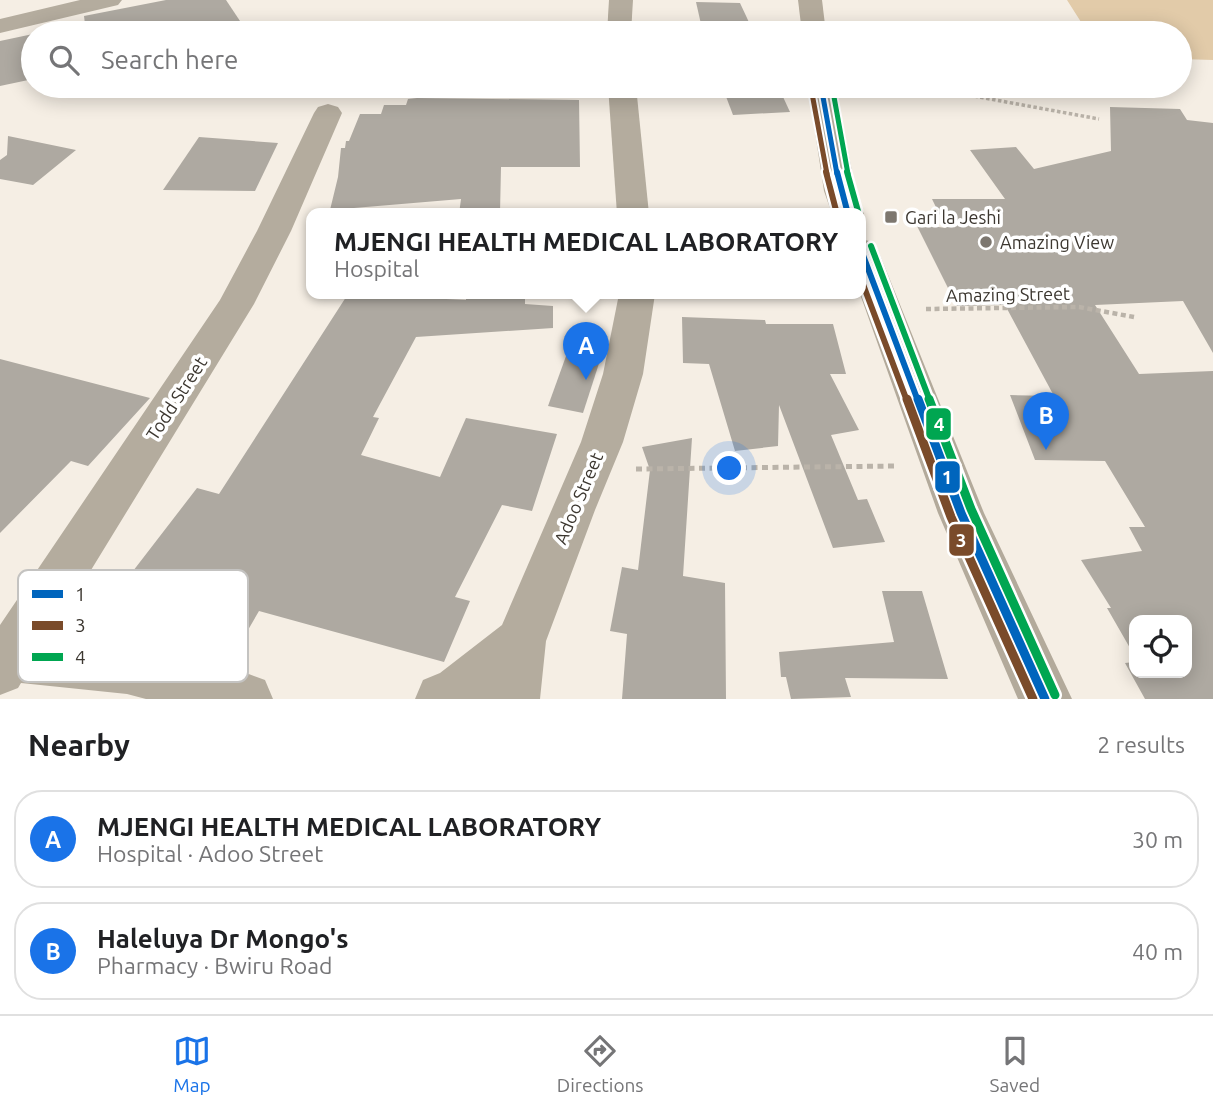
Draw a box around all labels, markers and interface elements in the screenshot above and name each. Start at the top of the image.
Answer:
search box [21,21,1192,98]
icon: search [45,41,83,79]
text: Search here [101,45,238,74]
place label: Gari la Jeshi [905,207,1001,227]
popup [306,208,866,299]
marker: Gari la Jeshi [883,209,899,225]
text: MJENGI HEALTH MEDICAL LABORATORY [334,227,838,256]
place label: Amazing View [1000,232,1114,252]
marker: Amazing View [978,234,994,250]
text: Hospital [334,256,419,281]
street label: Amazing Street [946,283,1070,305]
pin: A [563,322,609,380]
street label: Todd Street [142,353,210,443]
pin: B [1023,392,1069,450]
line badge: 4 [925,407,952,441]
text: 4 [934,413,945,435]
street label: Adoo Street [550,449,606,547]
your location [712,451,746,485]
line badge: 1 [934,460,961,494]
text: 1 [942,466,952,488]
line badge: 3 [948,523,975,557]
text: 3 [956,529,966,551]
legend [18,570,248,682]
text: 1 [75,583,86,605]
text: 3 [75,614,86,636]
map controls [1129,615,1192,678]
button: locate [1129,615,1192,678]
text: 4 [75,646,86,668]
text: Nearby [28,728,130,762]
text: 2 results [1097,732,1185,757]
text: MJENGI HEALTH MEDICAL LABORATORY [97,812,601,841]
text: A [45,827,61,852]
text: 30 m [1132,827,1183,852]
text: Hospital · Adoo Street [97,841,323,866]
text: Haleluya Dr Mongo's [97,924,348,953]
text: B [45,939,61,964]
text: 40 m [1132,939,1183,964]
text: Pharmacy · Bwiru Road [97,953,333,978]
tab: Map [173,1032,211,1096]
tab: Directions [557,1032,644,1096]
tab: Saved [989,1032,1040,1096]

